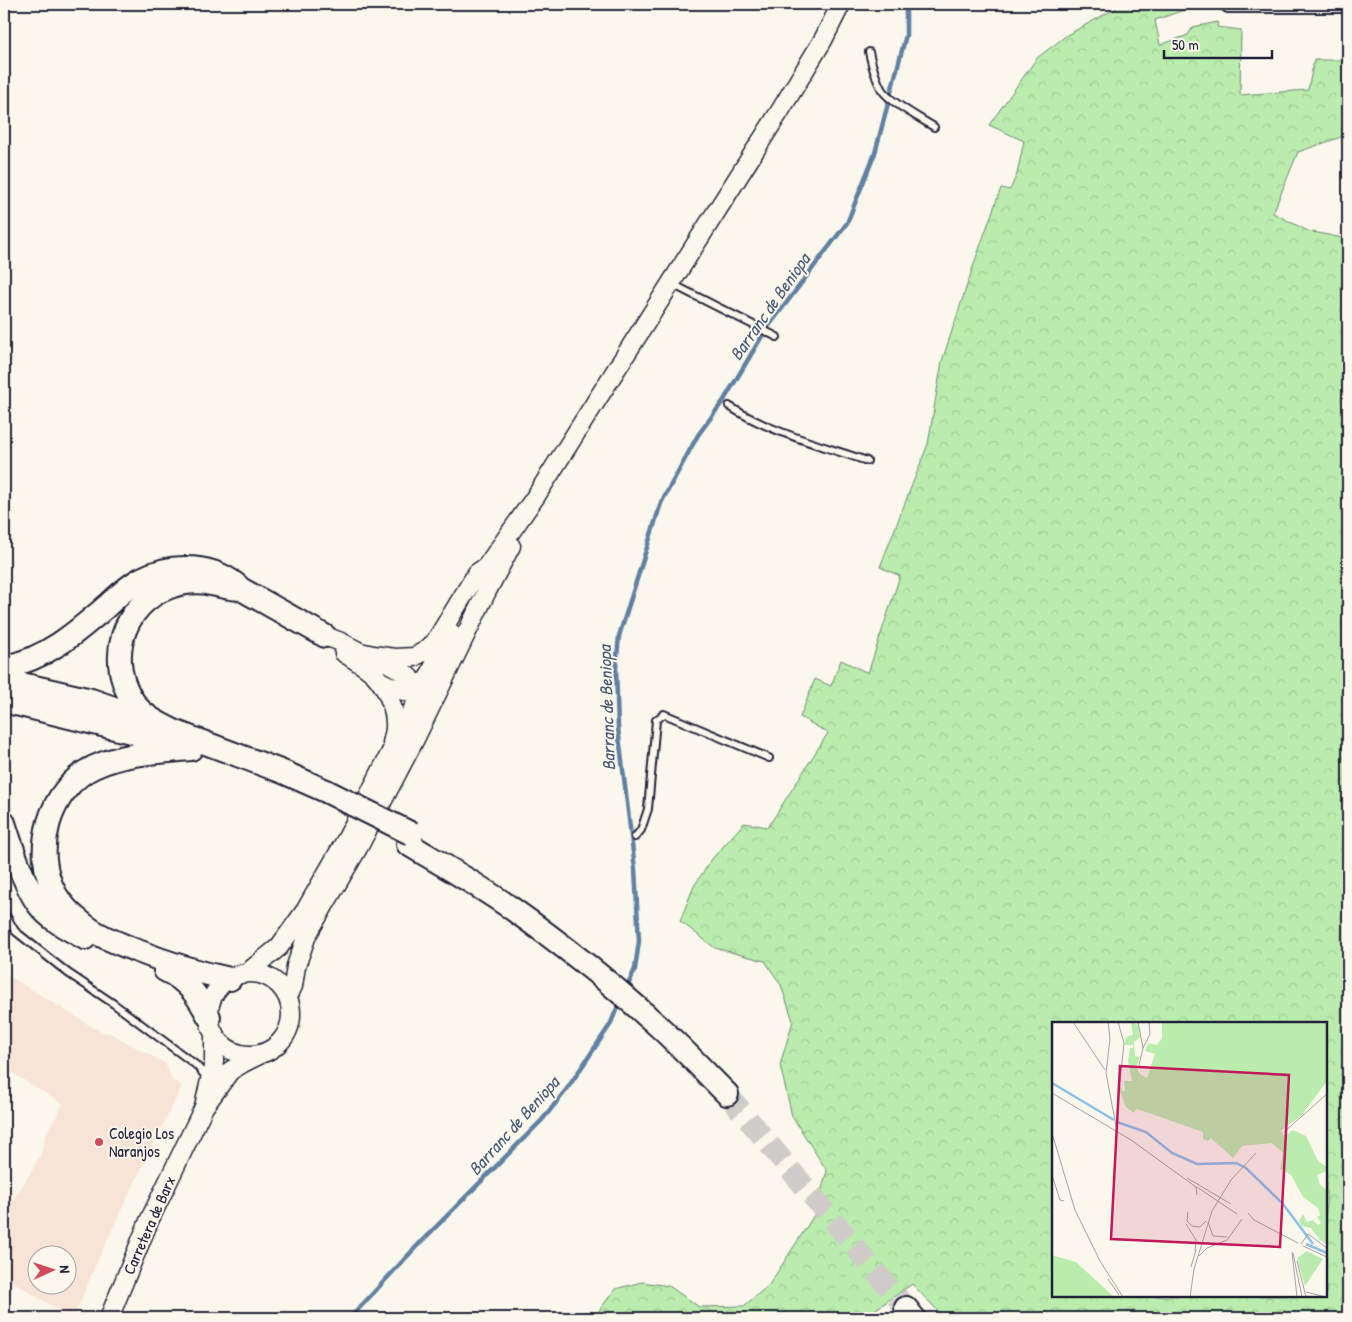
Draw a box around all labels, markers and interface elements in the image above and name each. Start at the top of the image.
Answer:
scale bar [1164,28,1272,60]
text: 50 m [1172,34,1199,55]
water label: Barranc de Beniopa [723,247,817,365]
water label: Barranc de Beniopa [592,643,621,771]
inset map [1052,1022,1327,1297]
water label: Barranc de Beniopa [462,1069,566,1181]
place label: Colegio Los Naranjos [109,1122,174,1162]
marker: Colegio Los Naranjos [93,1136,105,1148]
street label: Carretera de Barx [117,1172,181,1278]
north arrow [28,1244,78,1294]
text: N [56,1265,75,1274]

